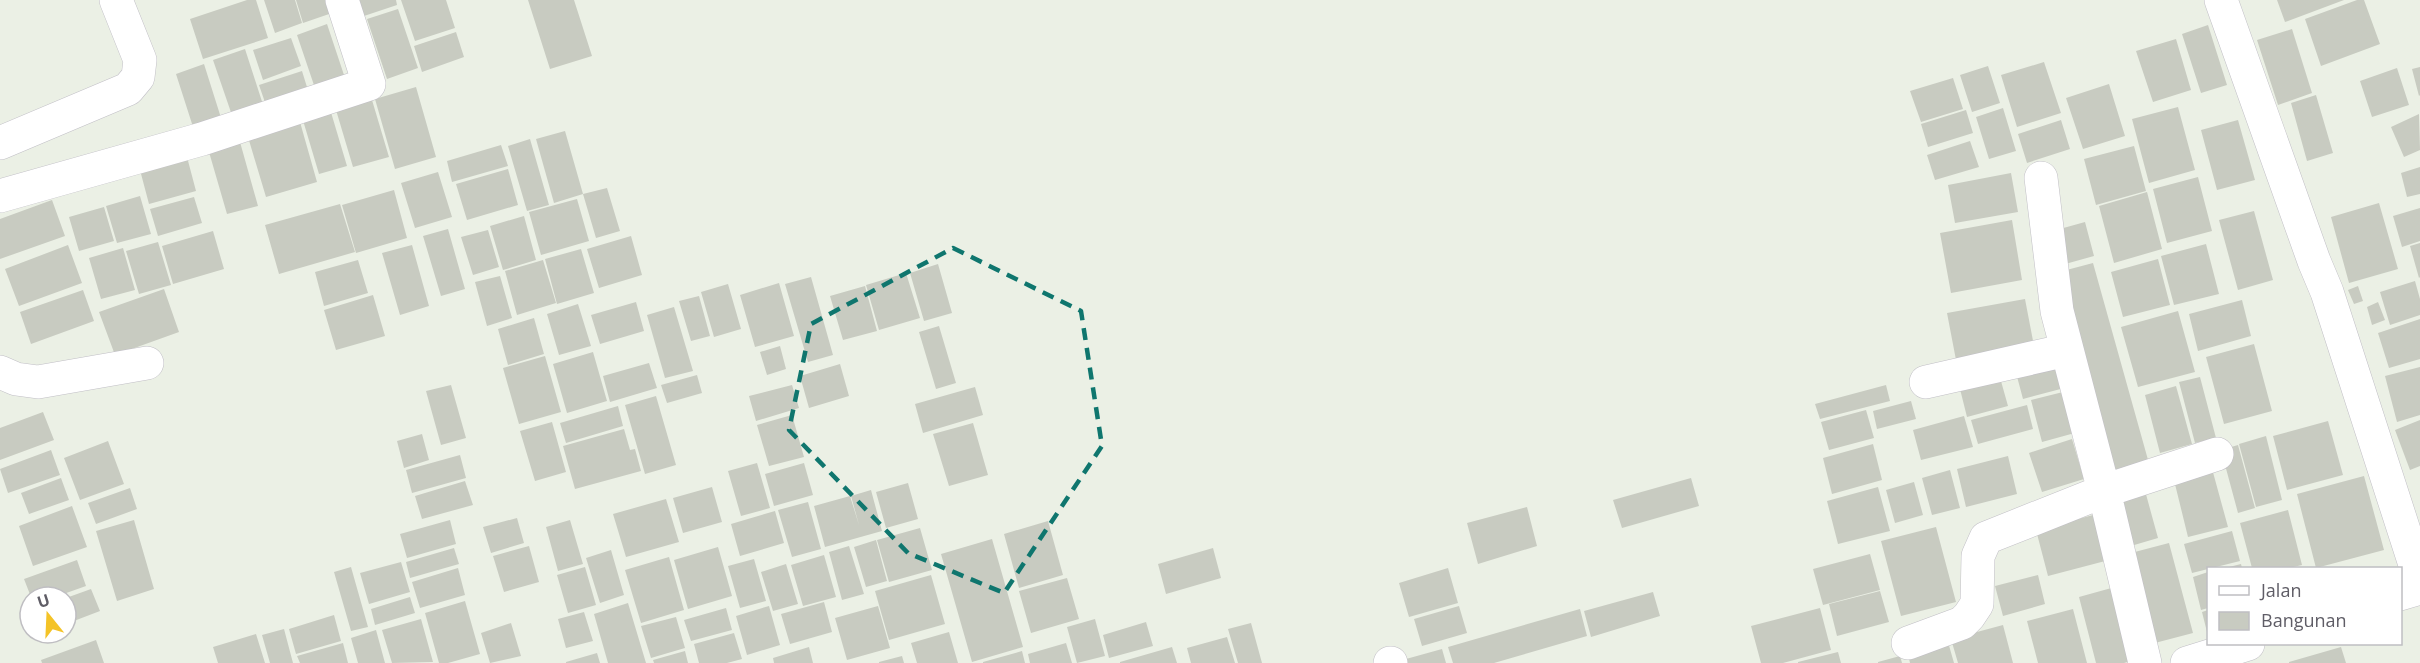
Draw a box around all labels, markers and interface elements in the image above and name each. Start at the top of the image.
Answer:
legend [2207,567,2402,645]
text: Jalan [2259,578,2301,602]
north arrow [18,585,78,645]
text: U [34,588,53,613]
text: Bangunan [2261,608,2347,632]

